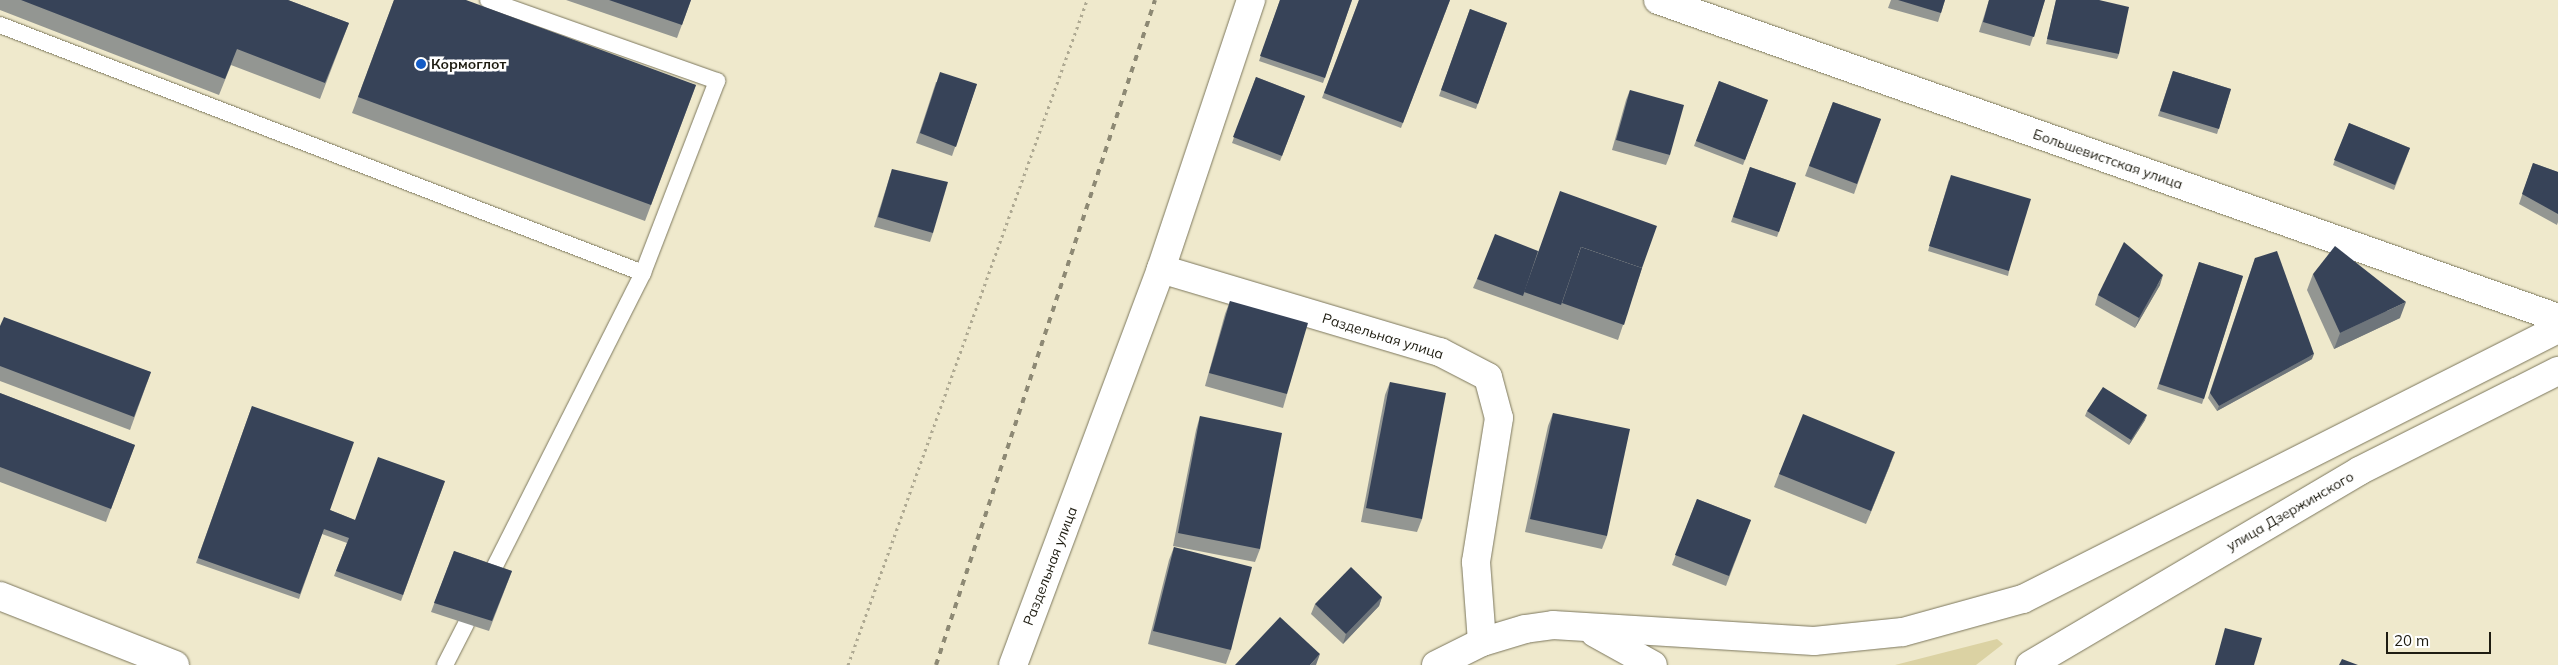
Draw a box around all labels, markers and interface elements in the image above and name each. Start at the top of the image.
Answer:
place label: Кормоглот [431,56,506,72]
marker: Кормоглот [415,58,427,70]
street label: Большевистская улица [2031,125,2185,193]
street label: Раздельная улица [1320,310,1446,362]
street label: улица Дзержинского [2223,468,2357,554]
street label: Раздельная улица [1020,504,1080,628]
scale bar [2388,622,2493,654]
text: 20 m [2394,631,2429,650]

